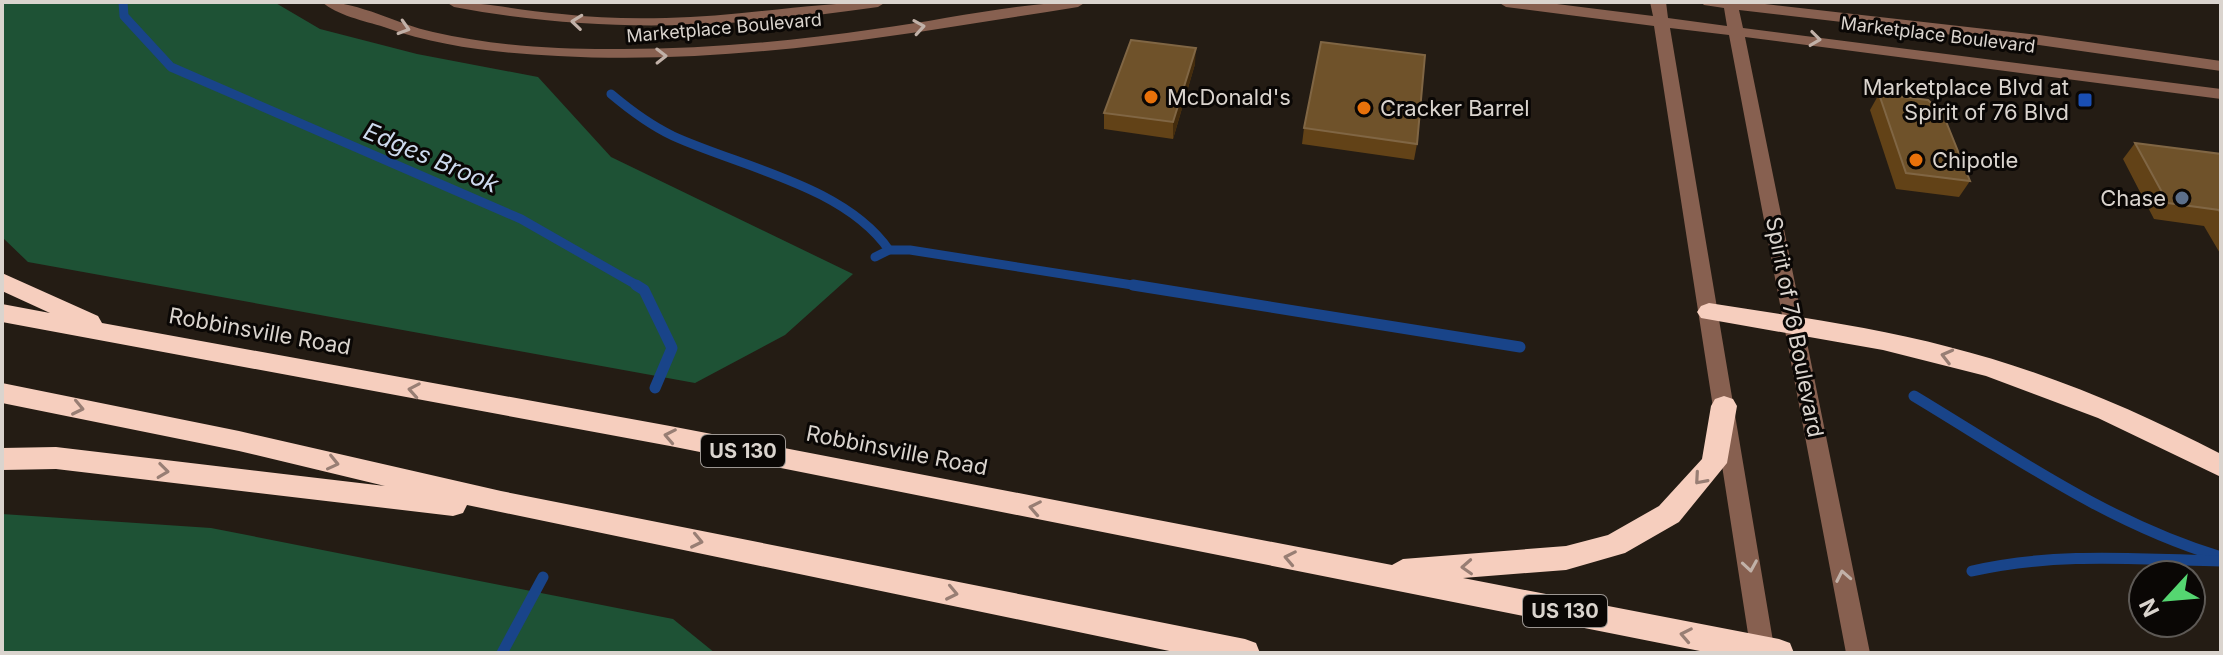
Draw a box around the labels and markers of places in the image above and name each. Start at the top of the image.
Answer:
place label: Marketplace Blvd at Spirit of 76 Blvd [1863,74,2069,125]
place label: McDonald's [1167,84,1291,110]
marker: McDonald's [1142,88,1160,106]
marker: Marketplace Blvd at Spirit of 76 Blvd [2076,91,2094,109]
place label: Cracker Barrel [1380,95,1530,121]
marker: Cracker Barrel [1355,99,1373,117]
place label: Chipotle [1932,147,2018,173]
marker: Chipotle [1907,151,1925,169]
place label: Chase [2100,185,2166,211]
marker: Chase [2173,189,2191,207]

